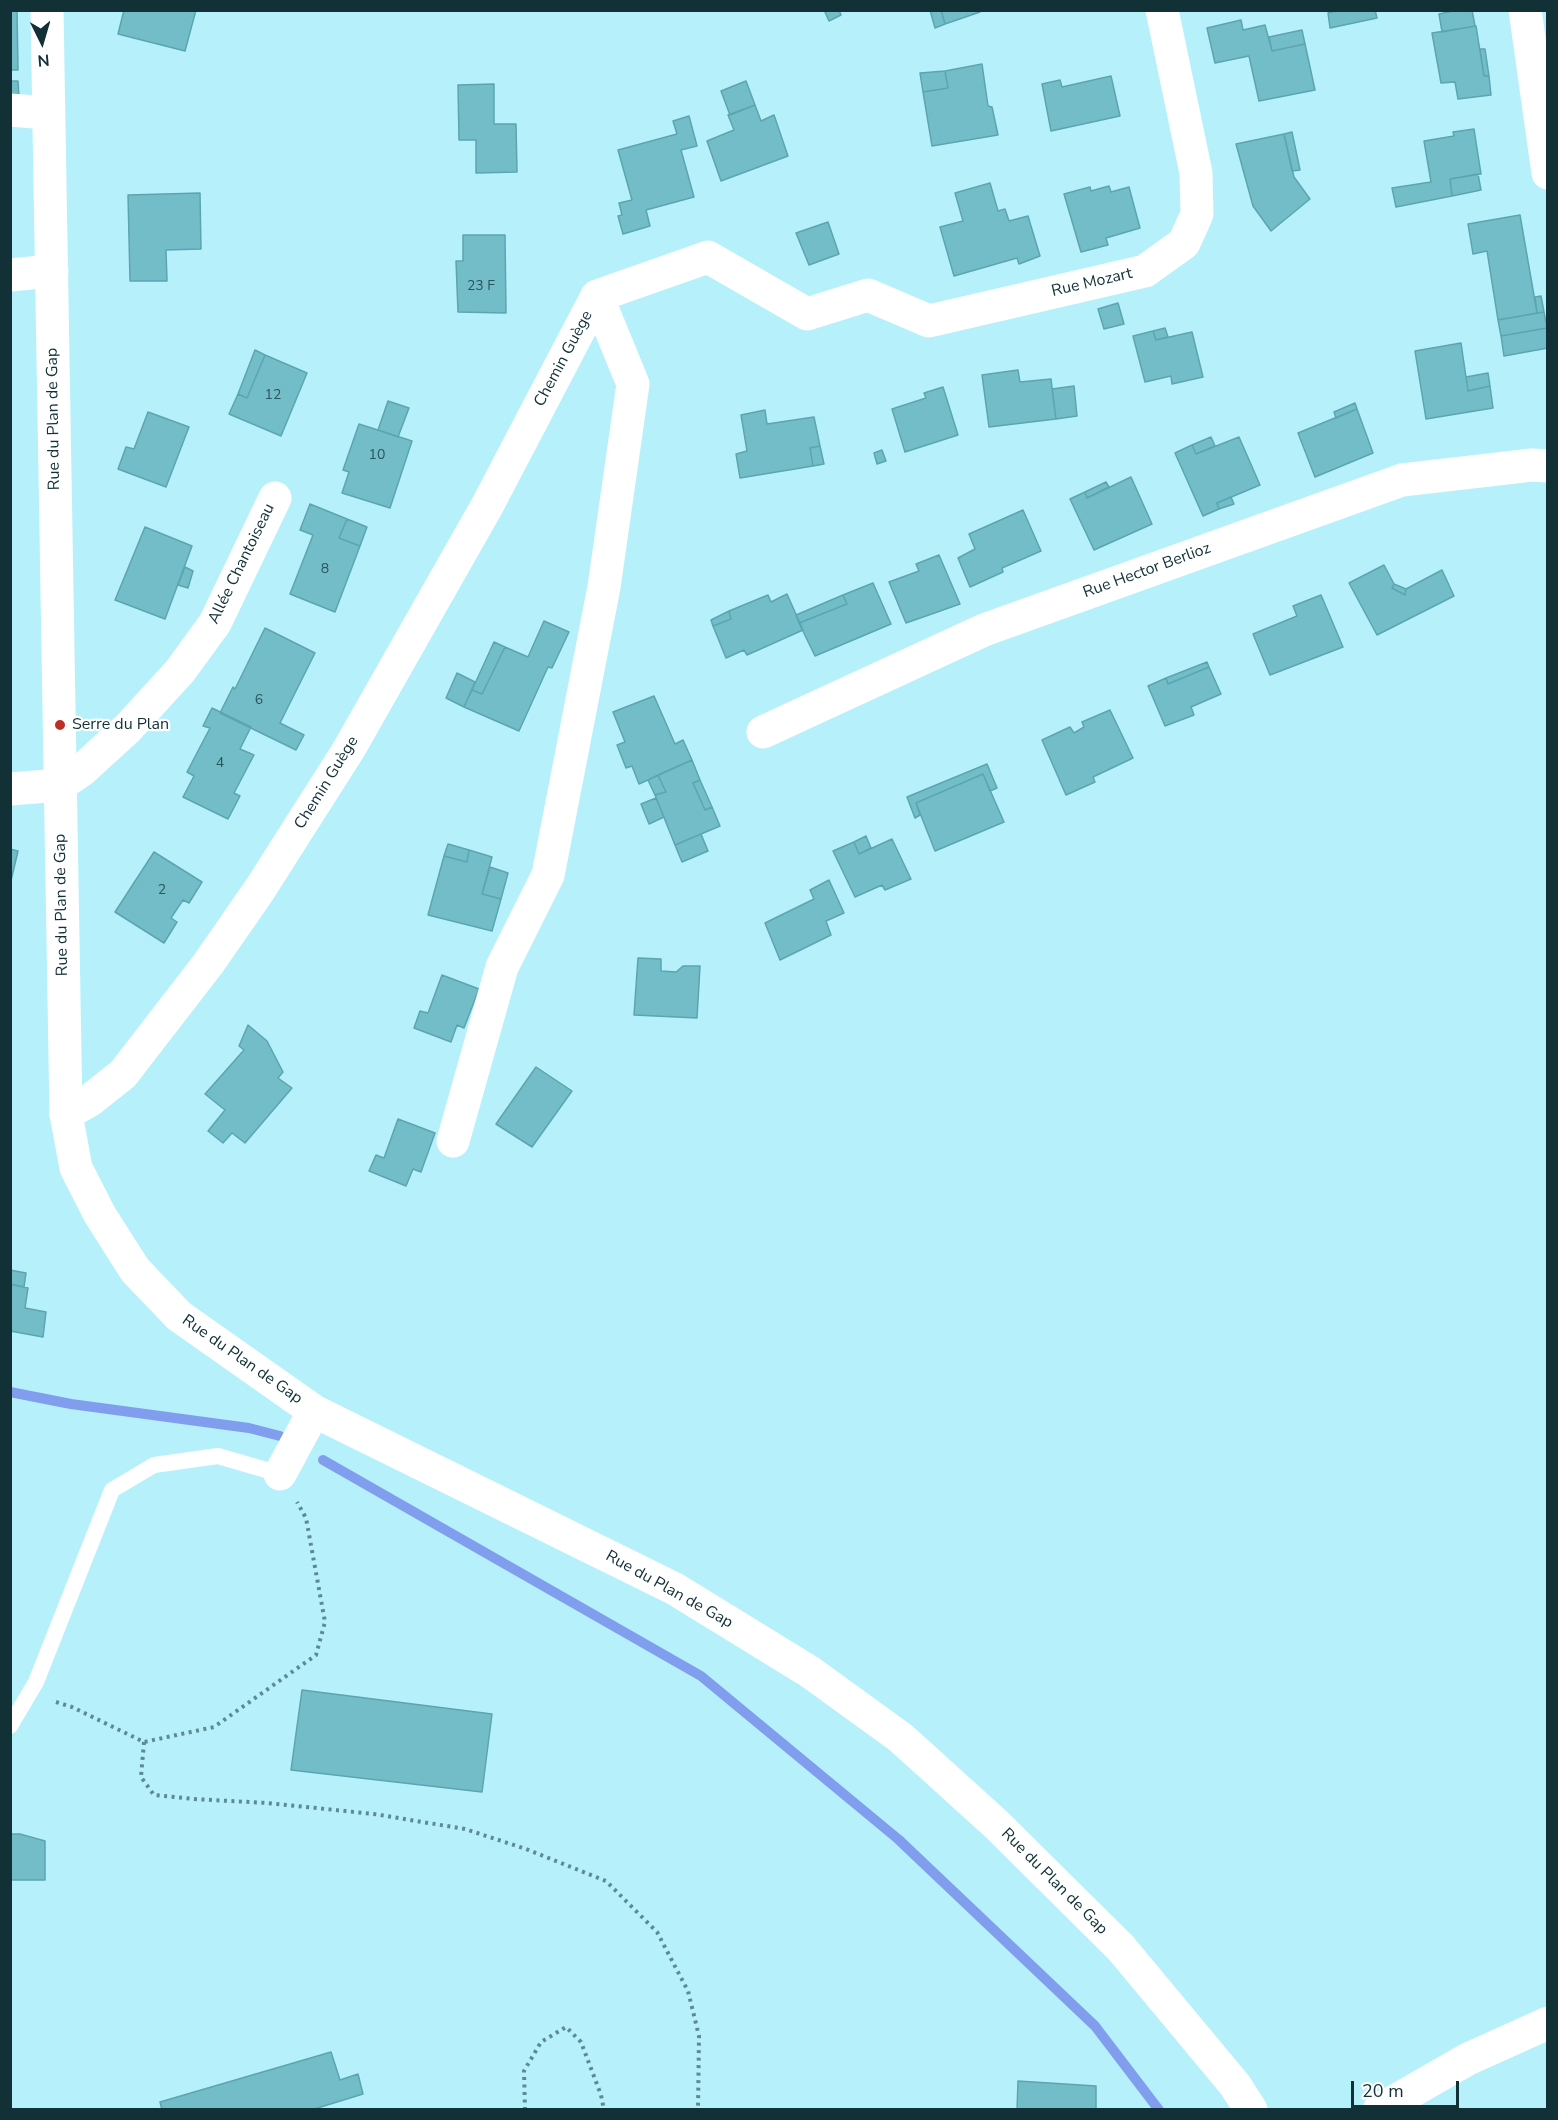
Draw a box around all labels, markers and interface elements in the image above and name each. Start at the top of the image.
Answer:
north arrow [12,12,72,72]
text: N [37,48,50,71]
street label: Rue Mozart [1050,264,1134,302]
house number: 23 F [467,279,495,295]
street label: Chemin Guège [531,308,597,410]
street label: Rue du Plan de Gap [43,348,65,490]
house number: 12 [265,388,281,404]
house number: 10 [369,448,385,464]
street label: Allée Chantoiseau [205,501,279,627]
street label: Rue Hector Berlioz [1081,539,1213,603]
house number: 8 [321,562,329,578]
house number: 6 [255,693,263,709]
place label: Serre du Plan [72,715,169,735]
marker: Serre du Plan [53,718,67,732]
street label: Chemin Guège [291,733,363,833]
house number: 4 [216,756,224,772]
street label: Rue du Plan de Gap [51,834,73,976]
house number: 2 [158,883,166,899]
street label: Rue du Plan de Gap [178,1311,306,1409]
street label: Rue du Plan de Gap [602,1547,736,1633]
street label: Rue du Plan de Gap [997,1825,1111,1939]
scale bar [1354,2069,1462,2107]
text: 20 m [1362,2079,1404,2103]

